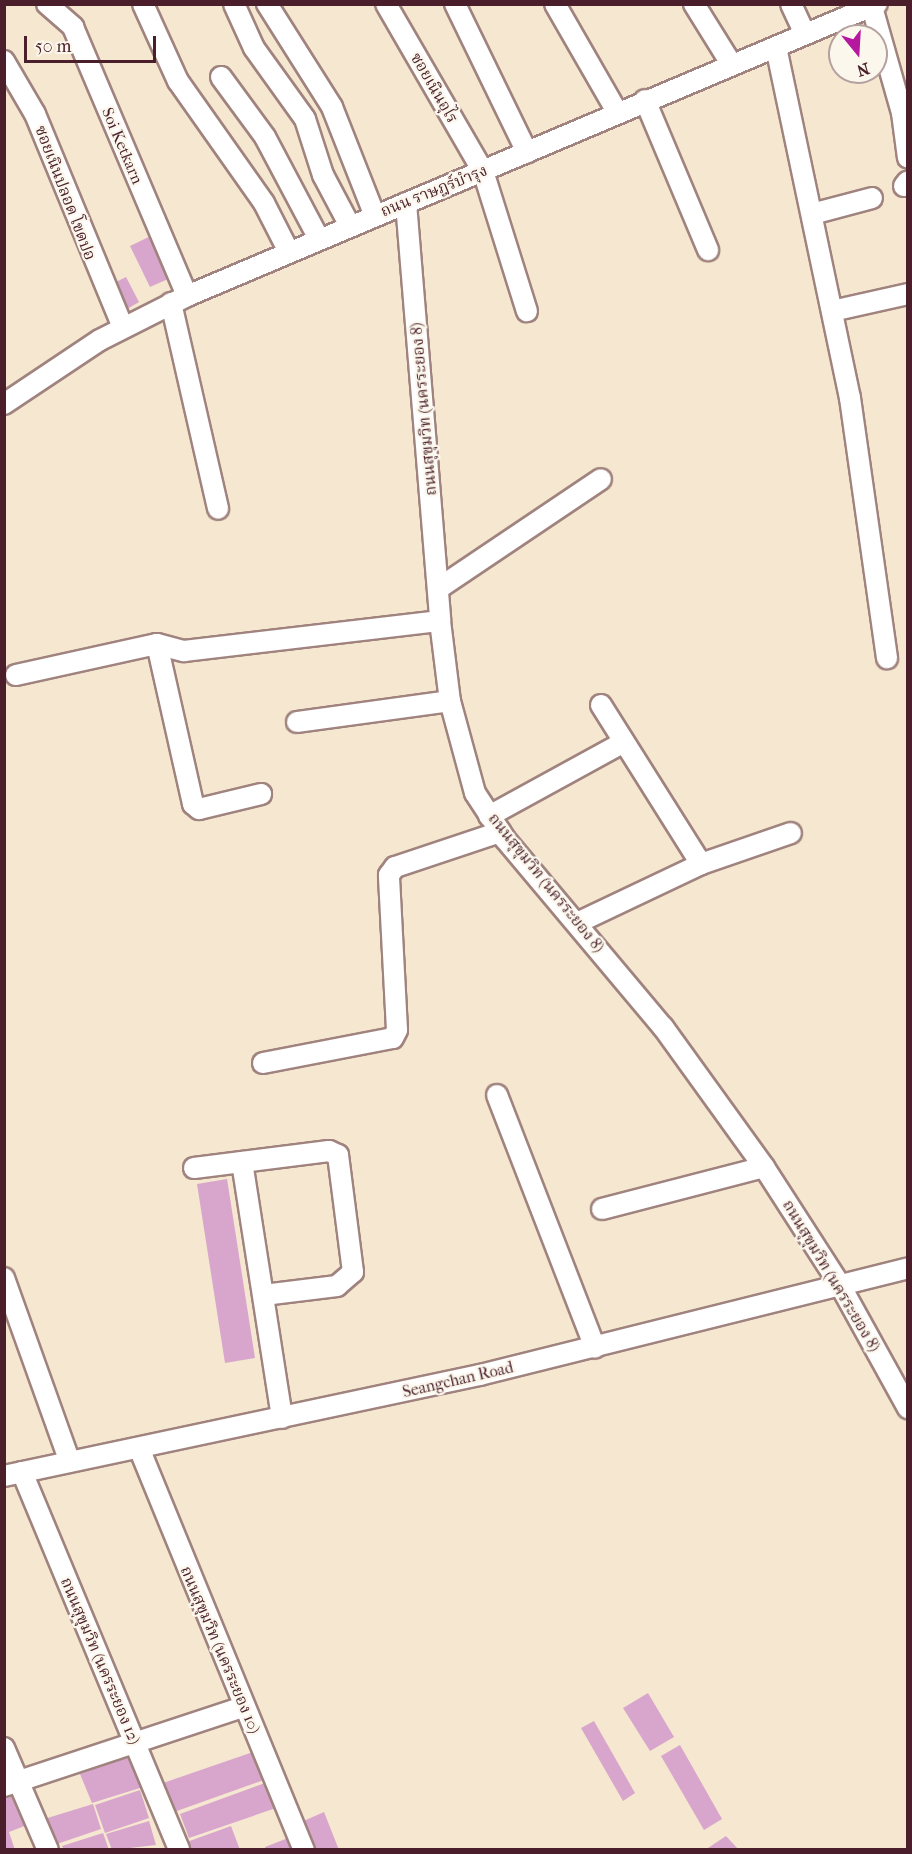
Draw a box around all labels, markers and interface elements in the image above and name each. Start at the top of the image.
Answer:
scale bar [27,24,159,62]
north arrow [828,24,888,84]
text: 50 m [35,36,71,57]
street label: ซอยเนินอุไร [406,49,462,127]
text: N [854,59,872,81]
street label: Soi Ketkarn [97,105,147,187]
street label: ซอยเนินปลอด โขดปอ [30,123,100,263]
street label: ถนน ราษฎร์บำรุง [378,161,490,221]
street label: ถนนสุขุมวิท (นครระยอง 8) [407,322,441,496]
street label: ถนนสุขุมวิท (นครระยอง 8) [484,809,608,957]
street label: ถนนสุขุมวิท (นครระยอง 8) [778,1197,884,1355]
street label: Seangchan Road [401,1358,515,1402]
street label: ถนนสุขุมวิท (นครระยอง 10) [176,1563,264,1737]
street label: ถนนสุขุมวิท (นครระยอง 12) [56,1575,144,1747]

